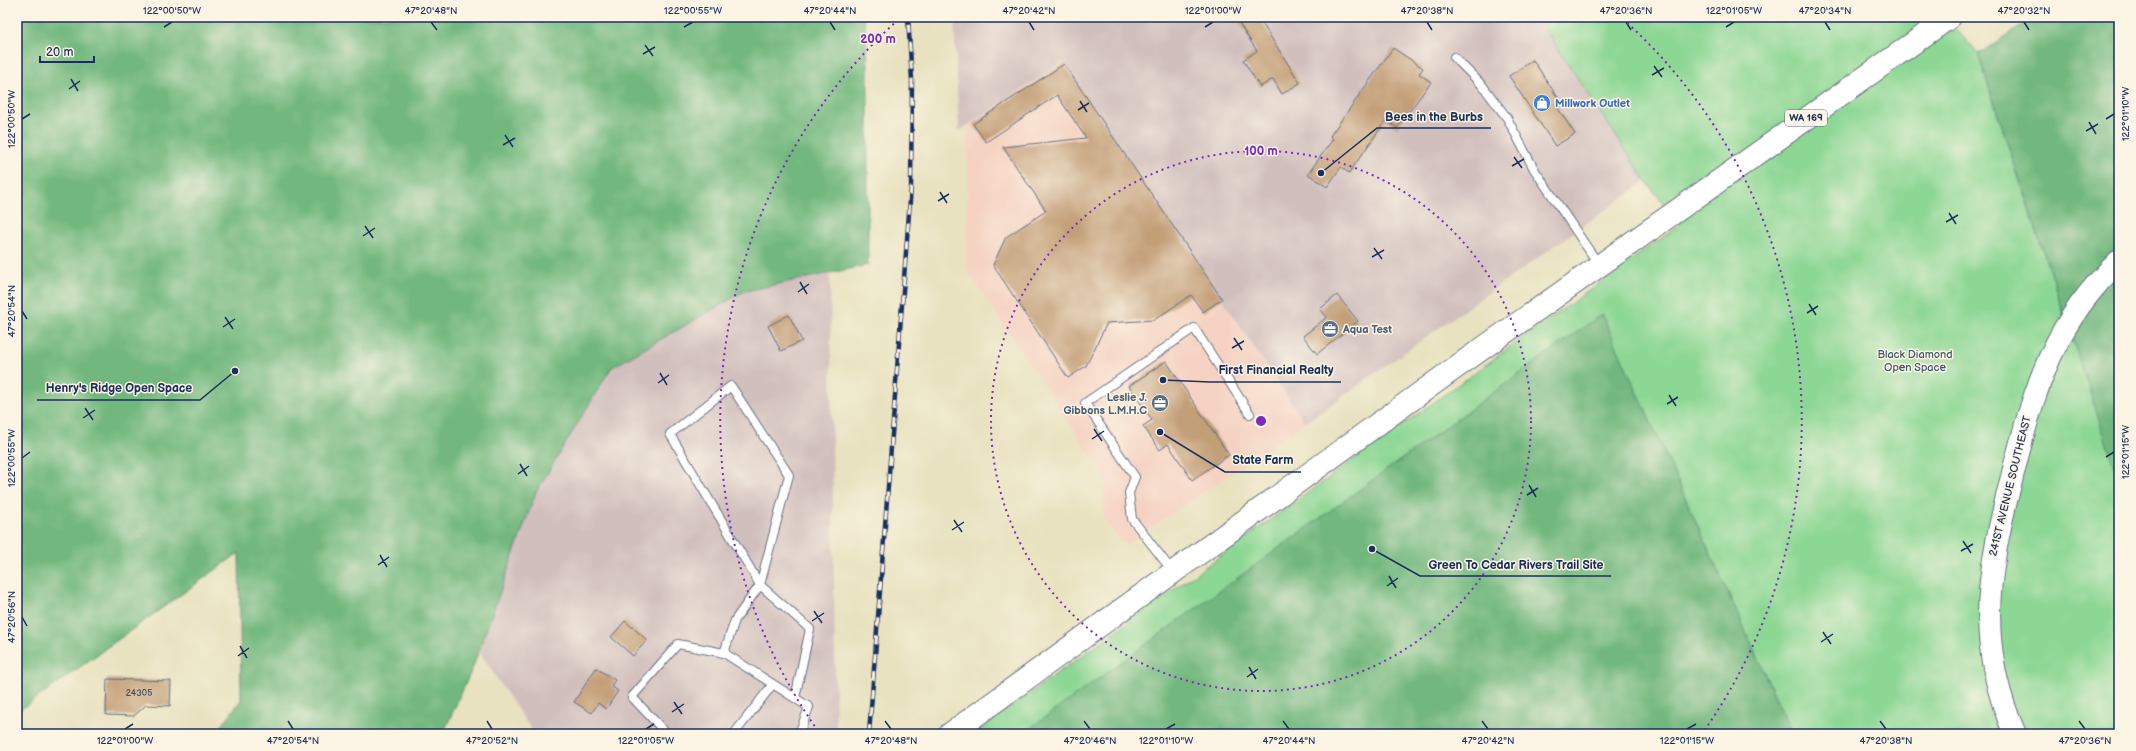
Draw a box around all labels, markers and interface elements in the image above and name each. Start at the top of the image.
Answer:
text: 122°00'50"W [143,5,201,17]
text: 47°20'48"N [405,5,457,17]
text: 122°00'55"W [664,5,722,17]
text: 47°20'44"N [803,5,857,17]
text: 47°20'42"N [1003,5,1055,17]
text: 122°01'00"W [1185,5,1241,17]
text: 47°20'38"N [1401,5,1453,17]
text: 47°20'36"N [1599,5,1653,17]
text: 122°01'05"W [1706,5,1762,17]
text: 47°20'34"N [1798,5,1852,17]
text: 47°20'32"N [1998,5,2050,17]
text: 200 m [860,32,896,47]
scale bar [40,38,94,64]
text: 20 m [46,45,73,60]
text: 122°01'10"W [2120,87,2132,141]
text: 122°00'50"W [6,90,18,148]
shop icon: Millwork Outlet [1532,93,1552,113]
place label: Millwork Outlet [1555,97,1630,110]
callout: Bees in the Burbs [1377,104,1491,128]
text: Bees in the Burbs [1385,110,1483,125]
road number: WA 169 [1785,110,1827,126]
text: 100 m [1244,144,1278,159]
text: 47°20'54"N [6,285,18,337]
office icon: Aqua Test [1320,319,1340,339]
place label: Aqua Test [1342,323,1392,336]
park label: Black Diamond Open Space [1877,348,1953,374]
callout: First Financial Realty [1210,358,1341,382]
text: First Financial Realty [1219,363,1334,378]
callout: Henry's Ridge Open Space [37,376,200,400]
text: Henry's Ridge Open Space [46,381,192,396]
place label: Leslie J. Gibbons L.M.H.C [1063,391,1148,417]
office icon: Leslie J. Gibbons L.M.H.C [1150,393,1170,413]
centre of rings [1254,414,1268,428]
street label: 241ST AVENUE SOUTHEAST [1986,414,2034,558]
text: 122°01'15"W [2120,425,2132,479]
text: 122°00'55"W [6,429,18,487]
callout: State Farm [1225,448,1301,472]
text: State Farm [1233,453,1293,468]
callout: Green To Cedar Rivers Trail Site [1420,552,1611,576]
text: Green To Cedar Rivers Trail Site [1428,558,1604,573]
text: 47°20'56"N [6,591,18,643]
house number: 24305 [126,688,152,699]
text: 122°01'00"W [97,735,153,747]
text: 47°20'54"N [267,735,319,747]
text: 47°20'52"N [466,735,518,747]
text: 122°01'05"W [618,735,674,747]
text: 47°20'48"N [865,735,917,747]
text: 47°20'46"N [1063,735,1117,747]
text: 122°01'10"W [1139,735,1193,747]
text: 47°20'44"N [1262,735,1316,747]
text: 47°20'42"N [1462,735,1514,747]
text: 122°01'15"W [1660,735,1714,747]
text: 47°20'38"N [1860,735,1912,747]
text: 47°20'36"N [2058,735,2112,747]

